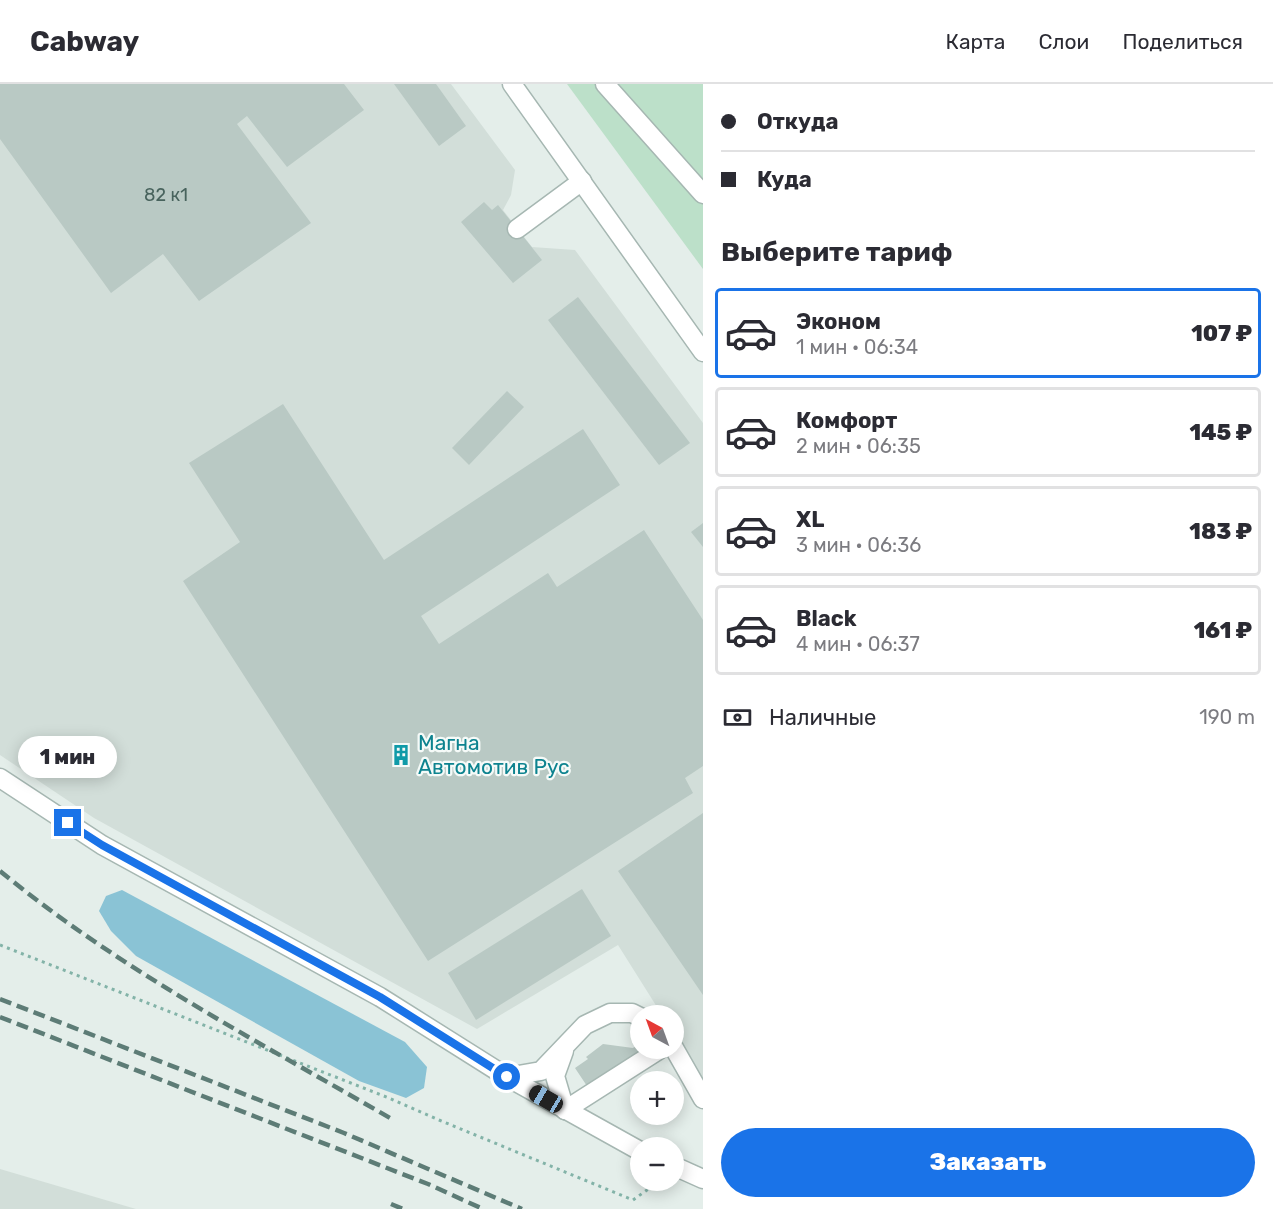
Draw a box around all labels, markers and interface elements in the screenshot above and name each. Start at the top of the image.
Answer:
text: Cabway [30,25,139,58]
text: Карта [945,29,1005,54]
text: Слои [1038,29,1089,54]
text: Поделиться [1122,29,1243,54]
text: Откуда [757,108,839,135]
text: Куда [757,166,812,193]
house number: 82 к1 [144,184,188,206]
text: Выберите тариф [721,236,952,268]
icon: car [724,306,778,360]
text: Эконом [796,308,881,335]
text: 107 ₽ [1191,320,1252,347]
text: 1 мин · 06:34 [796,335,918,359]
icon: car [724,405,778,459]
text: Комфорт [796,407,897,434]
text: 145 ₽ [1189,419,1252,446]
text: 2 мин · 06:35 [796,434,921,458]
icon: car [724,504,778,558]
text: XL [796,506,824,533]
text: 183 ₽ [1189,518,1252,545]
text: 3 мин · 06:36 [796,533,921,557]
icon: car [724,603,778,657]
text: Black [796,605,857,632]
text: 161 ₽ [1194,617,1252,644]
text: 4 мин · 06:37 [796,632,920,656]
icon: cash [721,701,754,734]
text: Наличные [769,704,876,731]
text: 190 m [1199,705,1255,729]
place label: Магна Автомотив Рус [418,730,570,779]
callout: 1 мин [19,736,118,778]
building icon: Магна Автомотив Рус [389,743,413,767]
text: 1 мин [40,745,95,769]
route end [54,809,81,836]
north arrow [630,1005,684,1059]
map controls [630,1005,684,1191]
route start [493,1063,520,1090]
button: + [630,1071,684,1125]
car [526,1082,566,1116]
button: Заказать [721,1128,1255,1197]
button: − [630,1137,684,1191]

